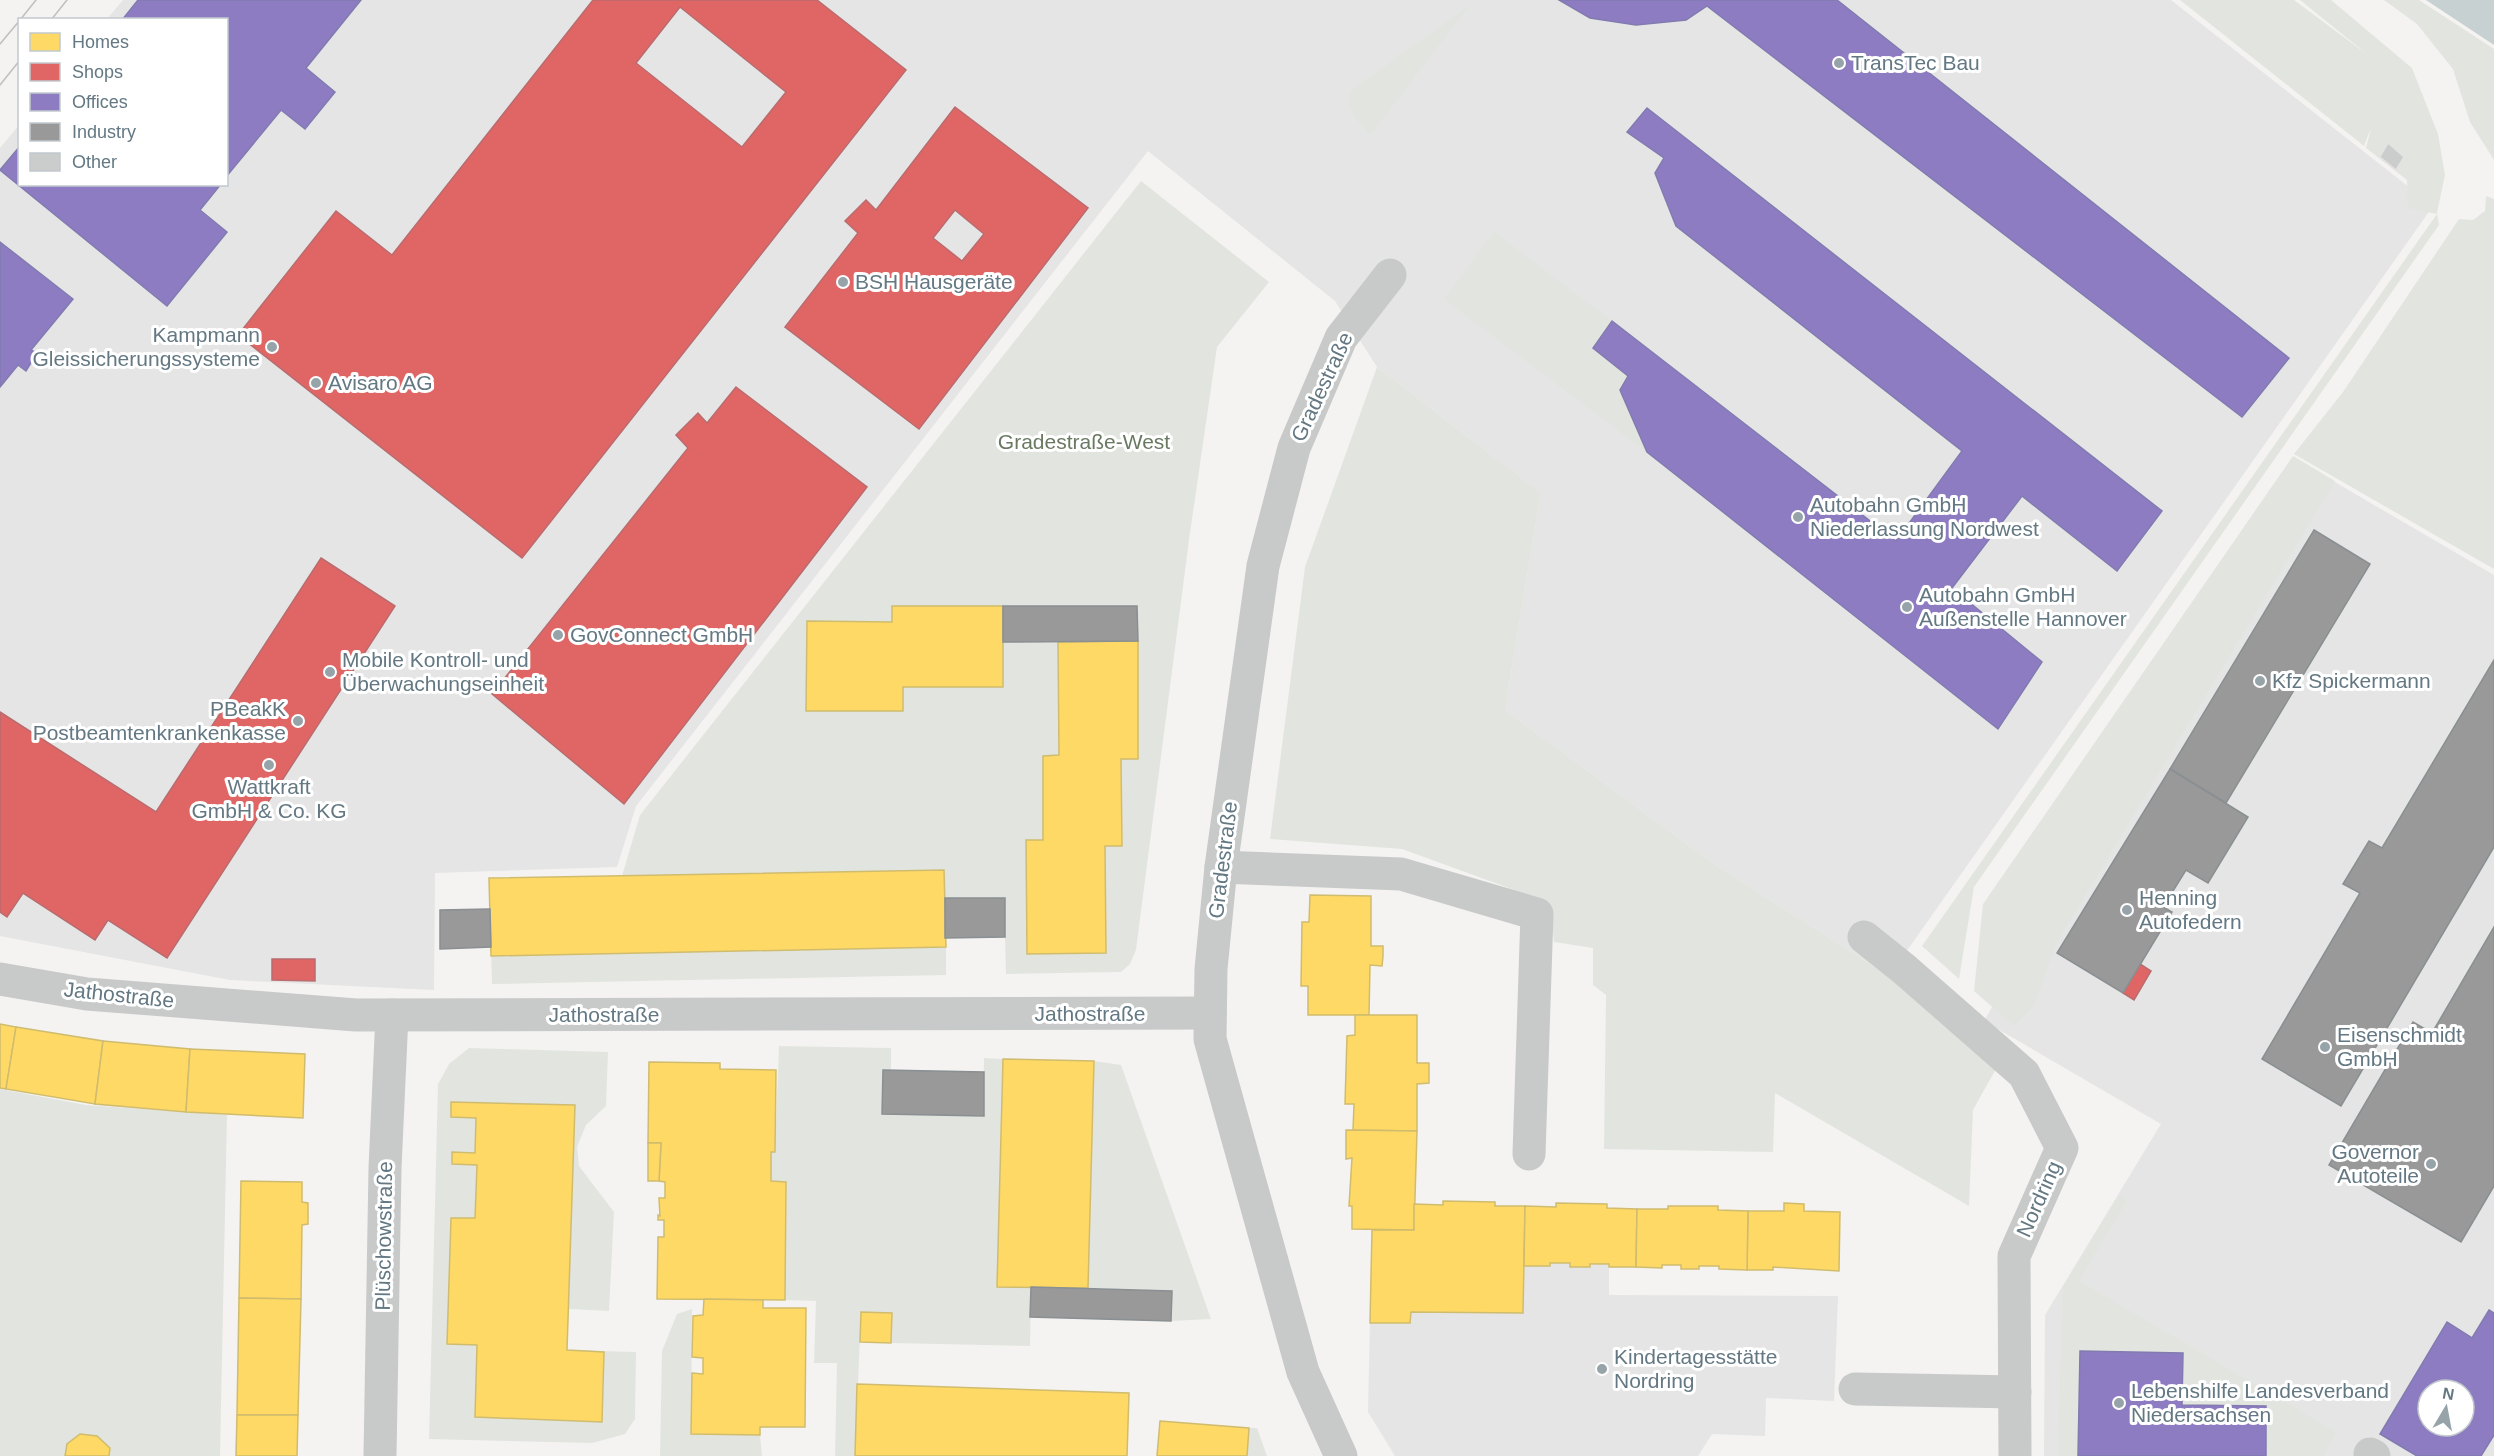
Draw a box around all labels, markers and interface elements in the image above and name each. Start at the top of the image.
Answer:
legend [18,18,228,186]
text: Homes [72,32,129,52]
place label: TransTec Bau [1851,51,1980,74]
marker: TransTec Bau [1832,56,1846,70]
text: Shops [72,62,123,82]
text: Offices [72,92,128,112]
text: Industry [72,122,136,142]
text: Other [72,152,117,172]
place label: BSH Hausgeräte [855,270,1013,293]
marker: BSH Hausgeräte [836,275,850,289]
place label: Kampmann Gleissicherungssysteme [32,323,260,370]
street label: Gradestraße [1286,329,1357,445]
marker: Kampmann Gleissicherungssysteme [265,340,279,354]
place label: Avisaro AG [328,371,433,394]
marker: Avisaro AG [309,376,323,390]
park label: Gradestraße-West [998,430,1170,453]
place label: Autobahn GmbH Niederlassung Nordwest [1810,493,2039,540]
marker: Autobahn GmbH Niederlassung Nordwest [1791,510,1805,524]
place label: Autobahn GmbH Außenstelle Hannover [1919,583,2127,630]
marker: Autobahn GmbH Außenstelle Hannover [1900,600,1914,614]
place label: GovConnect GmbH [570,623,753,646]
marker: GovConnect GmbH [551,628,565,642]
place label: Mobile Kontroll- und Überwachungseinheit [342,648,544,695]
marker: Mobile Kontroll- und Überwachungseinheit [323,665,337,679]
place label: Kfz Spickermann [2272,669,2431,692]
marker: Kfz Spickermann [2253,674,2267,688]
place label: PBeakK Postbeamtenkrankenkasse [33,697,286,744]
marker: PBeakK Postbeamtenkrankenkasse [291,714,305,728]
marker: Wattkraft GmbH & Co. KG [262,758,276,772]
place label: Wattkraft GmbH & Co. KG [191,775,347,822]
street label: Gradestraße [1204,800,1241,920]
place label: Henning Autofedern [2139,886,2242,933]
marker: Henning Autofedern [2120,903,2134,917]
street label: Jathostraße [63,977,175,1012]
street label: Jathostraße [1035,1002,1145,1025]
street label: Jathostraße [549,1003,659,1026]
place label: Eisenschmidt GmbH [2337,1023,2462,1070]
marker: Eisenschmidt GmbH [2318,1040,2332,1054]
place label: Governor Autoteile [2331,1140,2419,1187]
street label: Nordring [2012,1157,2065,1240]
marker: Governor Autoteile [2424,1157,2438,1171]
street label: Plüschowstraße [371,1161,396,1311]
place label: Kindertagesstätte Nordring [1614,1345,1777,1392]
marker: Kindertagesstätte Nordring [1595,1362,1609,1376]
north arrow [2416,1378,2476,1438]
place label: Lebenshilfe Landesverband Niedersachsen [2131,1379,2389,1426]
text: N [2441,1384,2456,1403]
marker: Lebenshilfe Landesverband Niedersachsen [2112,1396,2126,1410]

